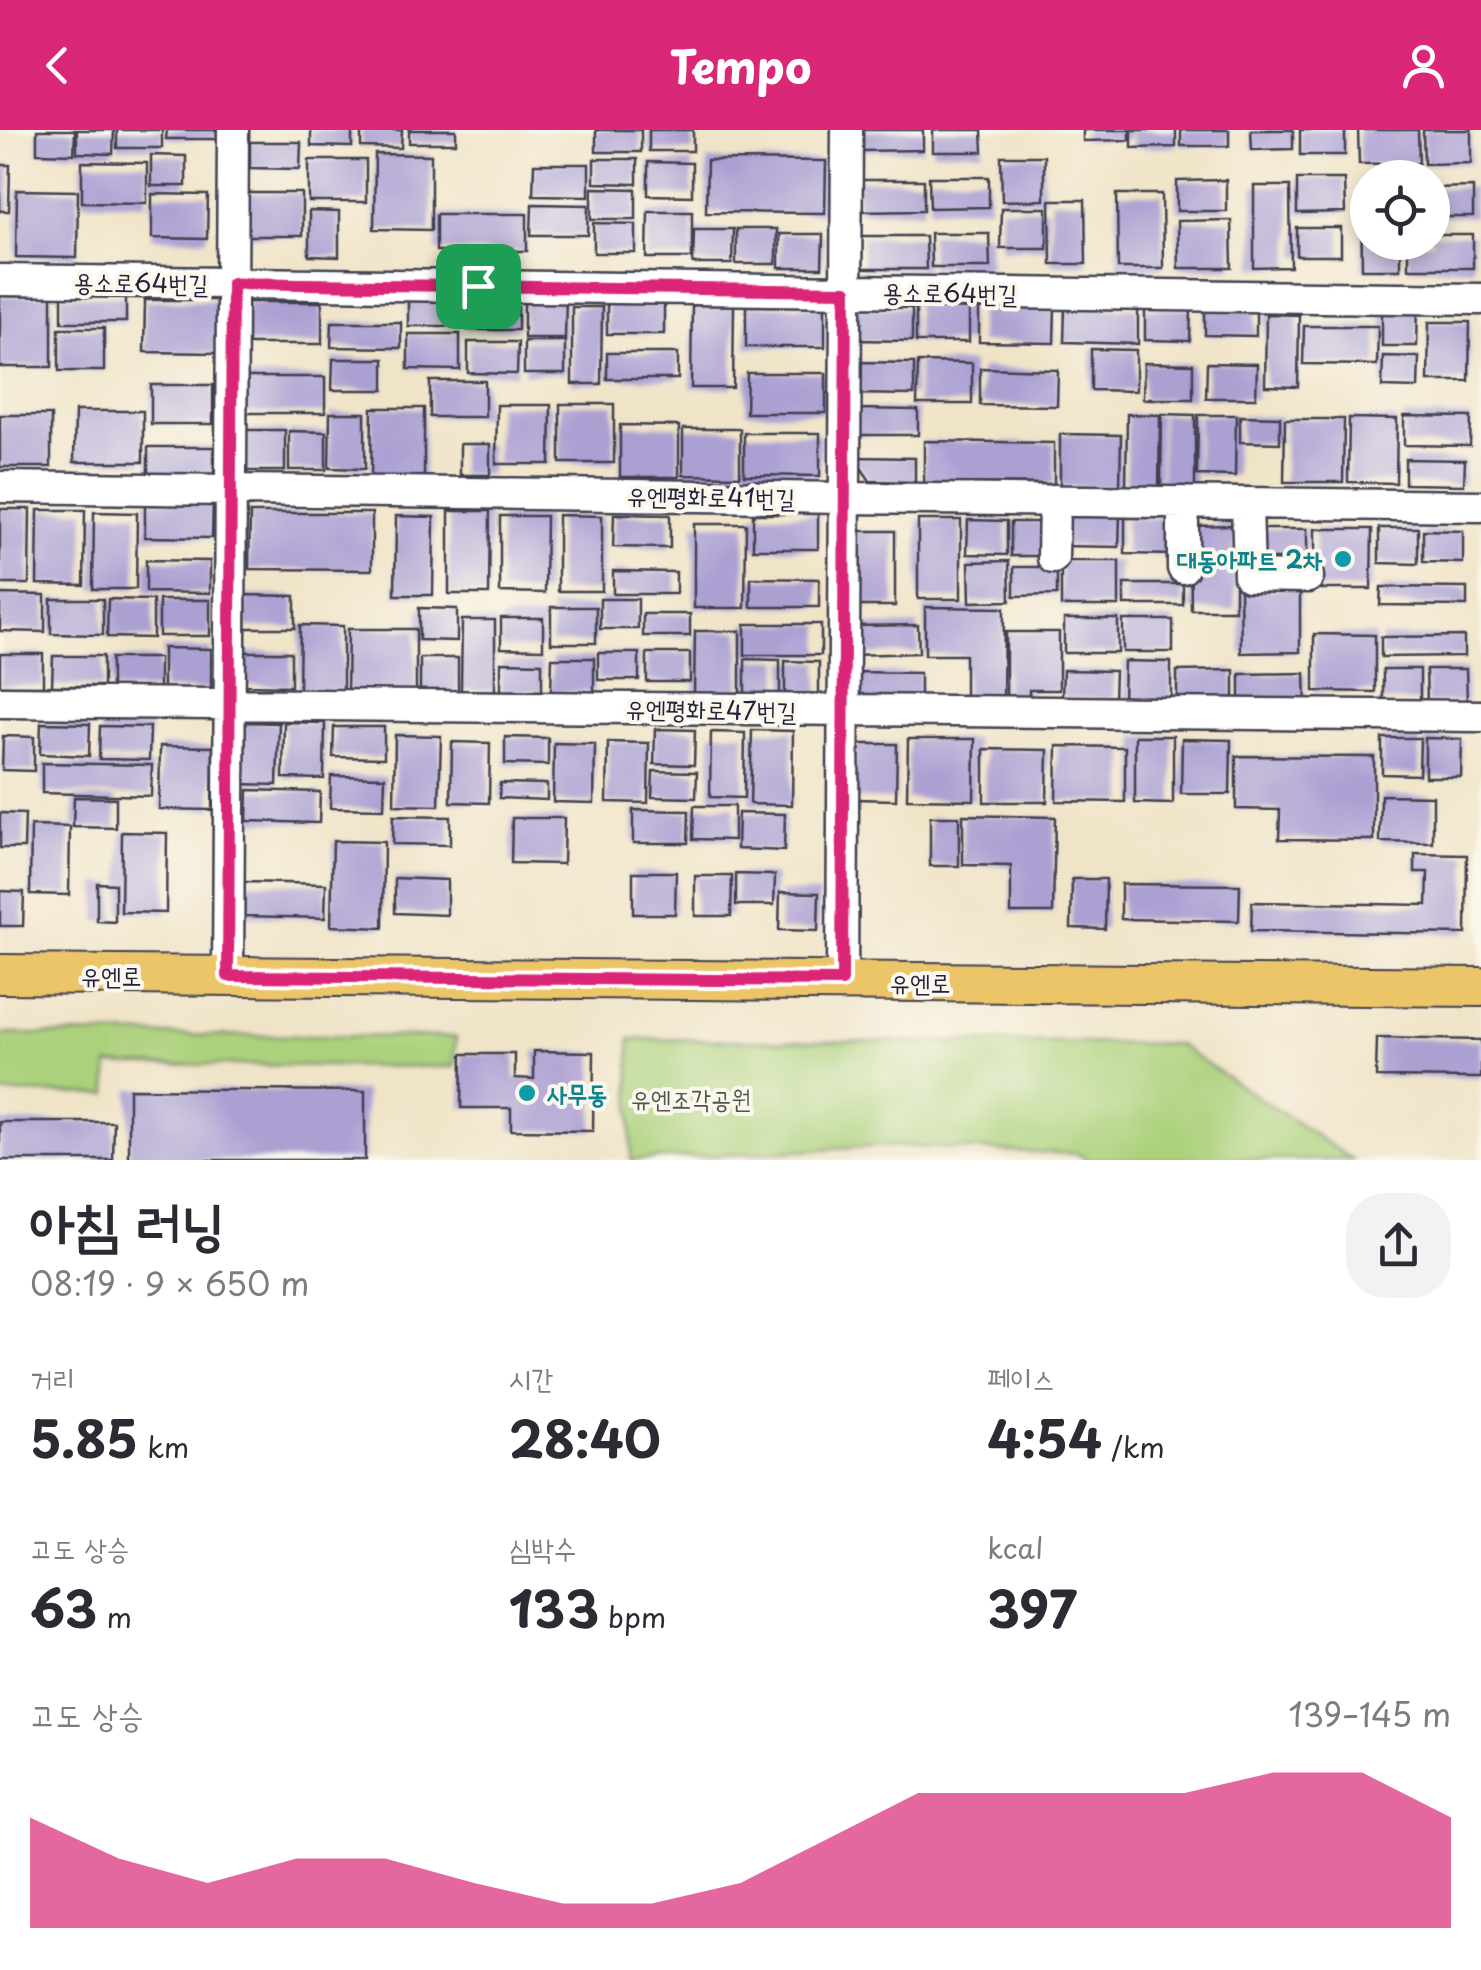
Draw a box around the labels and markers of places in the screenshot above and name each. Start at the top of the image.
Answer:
pin [436,244,521,329]
place label: 대동아파트 2차 [1177,540,1323,578]
marker: 대동아파트 2차 [1332,548,1354,570]
place label: 사무동 [546,1074,607,1112]
marker: 사무동 [516,1082,538,1104]

